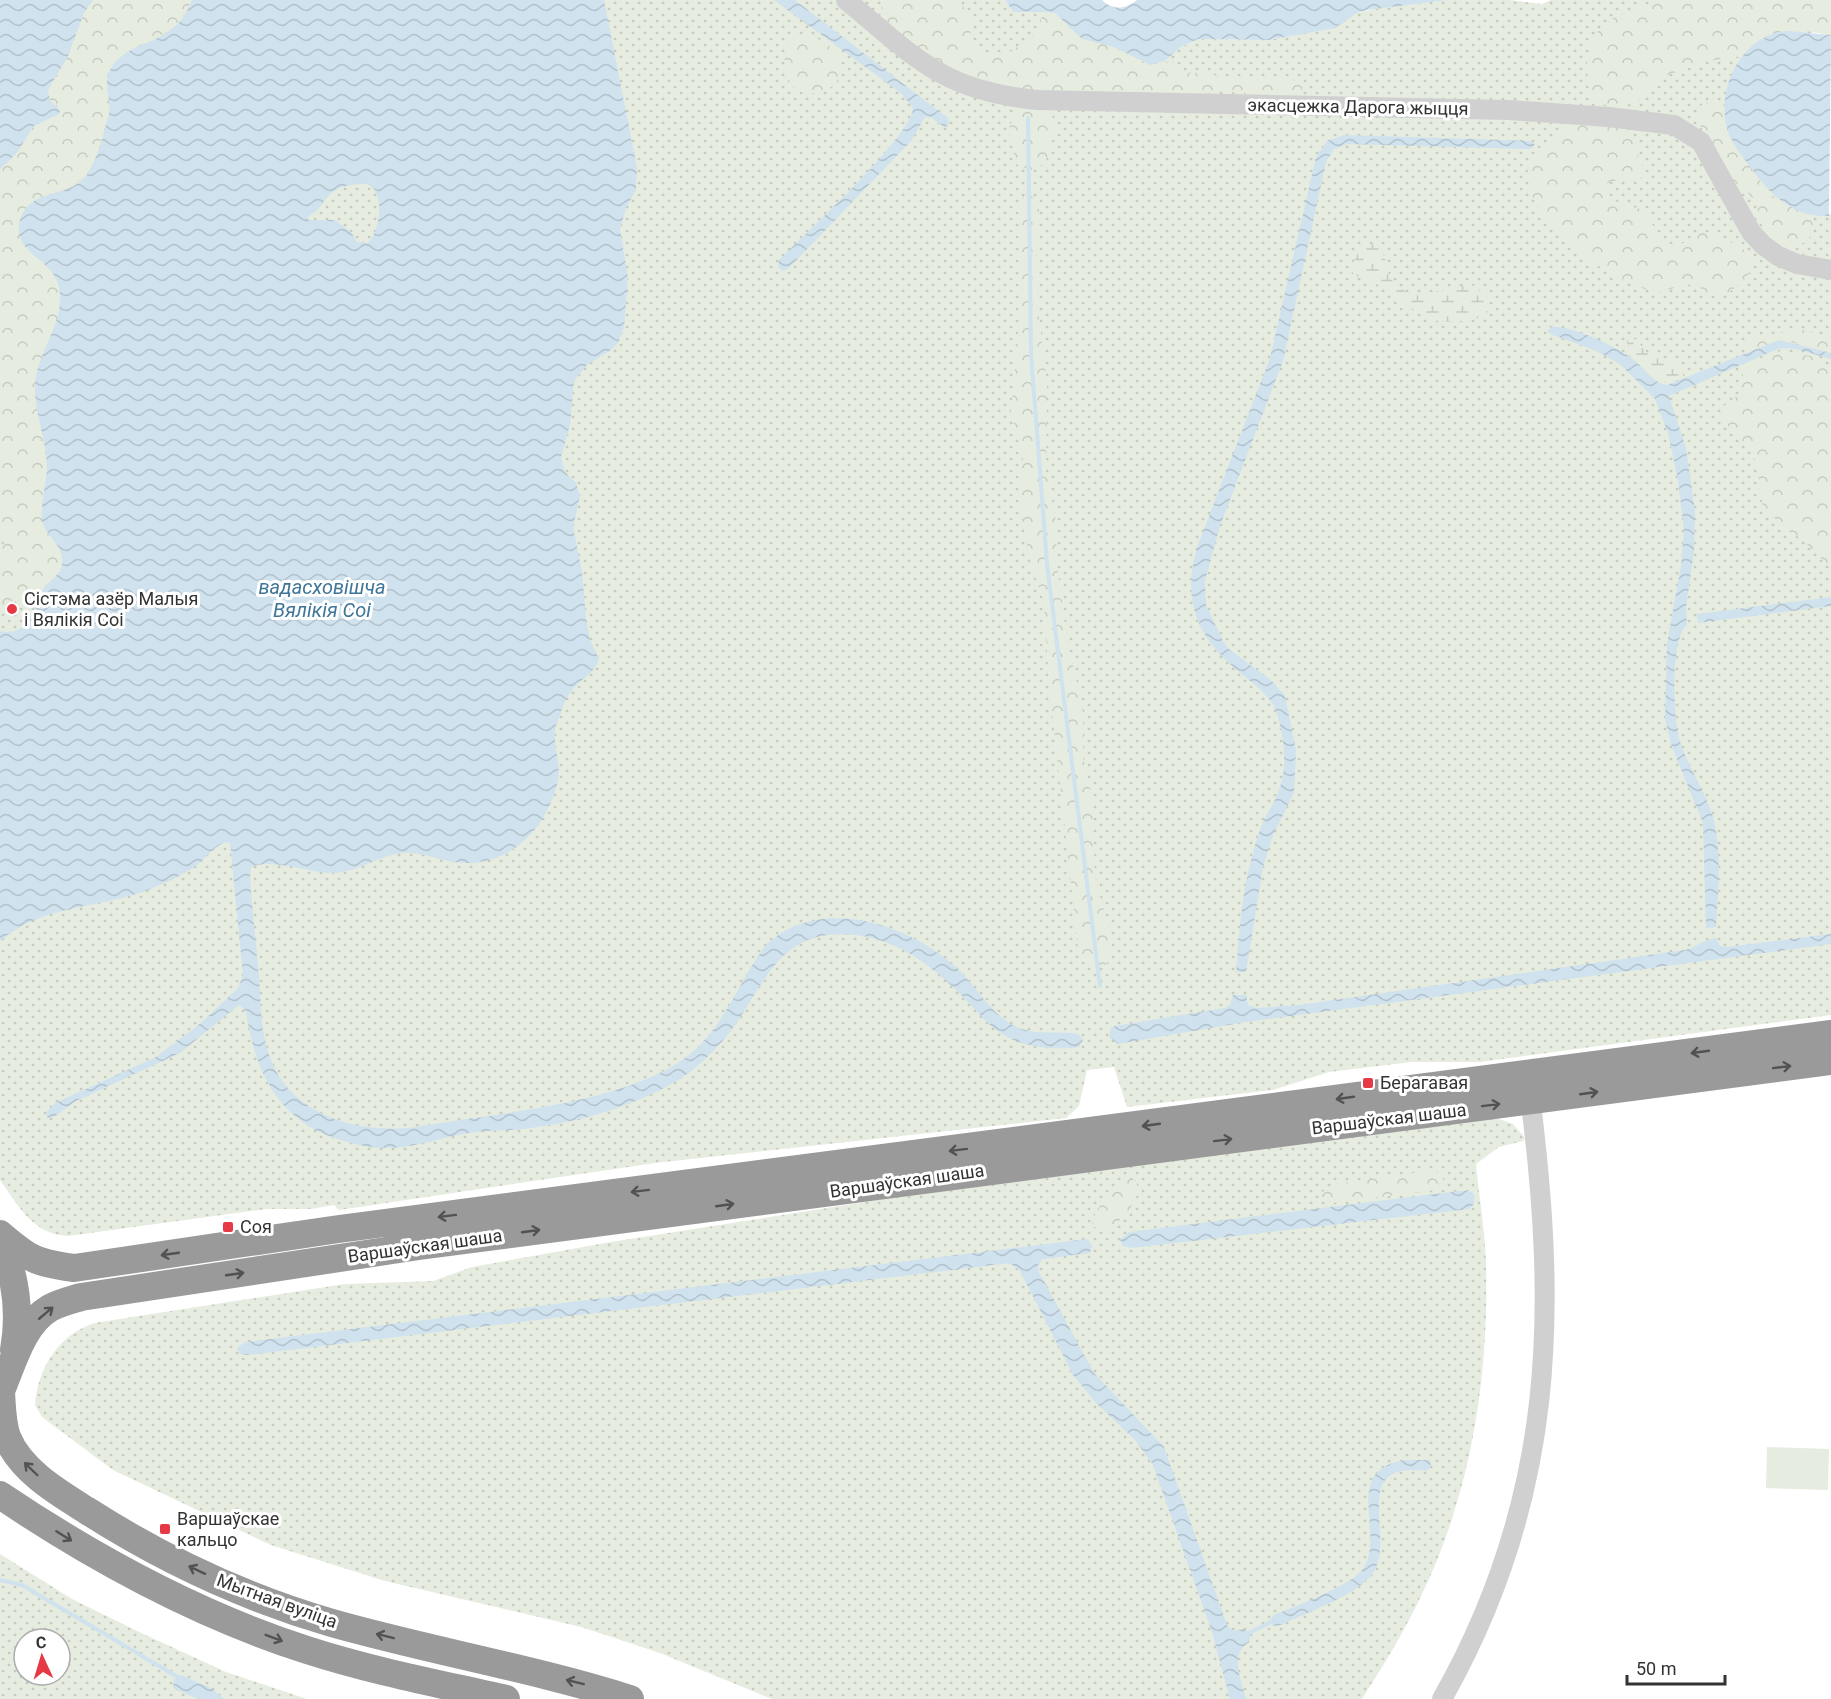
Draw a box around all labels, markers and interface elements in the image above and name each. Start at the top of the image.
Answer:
street label: экасцежка Дарога жыцця [1247,94,1469,119]
water label: вадасховішча Вялікія Соі [258,575,386,622]
place label: Сістэма азёр Малыя і Вялікія Соі [24,588,198,630]
marker: Сістэма азёр Малыя і Вялікія Соі [5,602,19,616]
one-way arrow [1691,1047,1711,1058]
one-way arrow [1772,1062,1792,1073]
place label: Берагавая [1380,1072,1468,1093]
marker: Берагавая [1361,1076,1375,1090]
one-way arrow [1579,1088,1598,1099]
one-way arrow [1335,1093,1355,1104]
street label: Варшаўская шаша [1310,1099,1468,1138]
one-way arrow [1481,1100,1501,1111]
one-way arrow [1142,1119,1162,1130]
one-way arrow [1212,1134,1232,1145]
one-way arrow [949,1145,968,1156]
street label: Варшаўская шаша [828,1159,986,1202]
one-way arrow [630,1186,650,1197]
one-way arrow [714,1200,734,1211]
one-way arrow [437,1211,457,1222]
place label: Соя [240,1216,272,1237]
marker: Соя [221,1220,235,1234]
street label: Варшаўская шаша [346,1224,504,1267]
one-way arrow [521,1225,541,1236]
one-way arrow [161,1249,181,1260]
one-way arrow [224,1268,244,1279]
one-way arrow [38,1307,54,1320]
one-way arrow [24,1462,39,1476]
place label: Варшаўскае кальцо [177,1508,279,1550]
marker: Варшаўскае кальцо [158,1522,172,1536]
one-way arrow [56,1529,73,1542]
one-way arrow [189,1564,207,1575]
street label: Мытная вуліца [214,1569,340,1632]
north arrow [12,1627,72,1687]
one-way arrow [376,1630,395,1642]
text: С [35,1633,47,1652]
one-way arrow [264,1633,283,1644]
scale bar [1627,1648,1724,1686]
text: 50 m [1636,1658,1676,1679]
one-way arrow [565,1675,584,1687]

